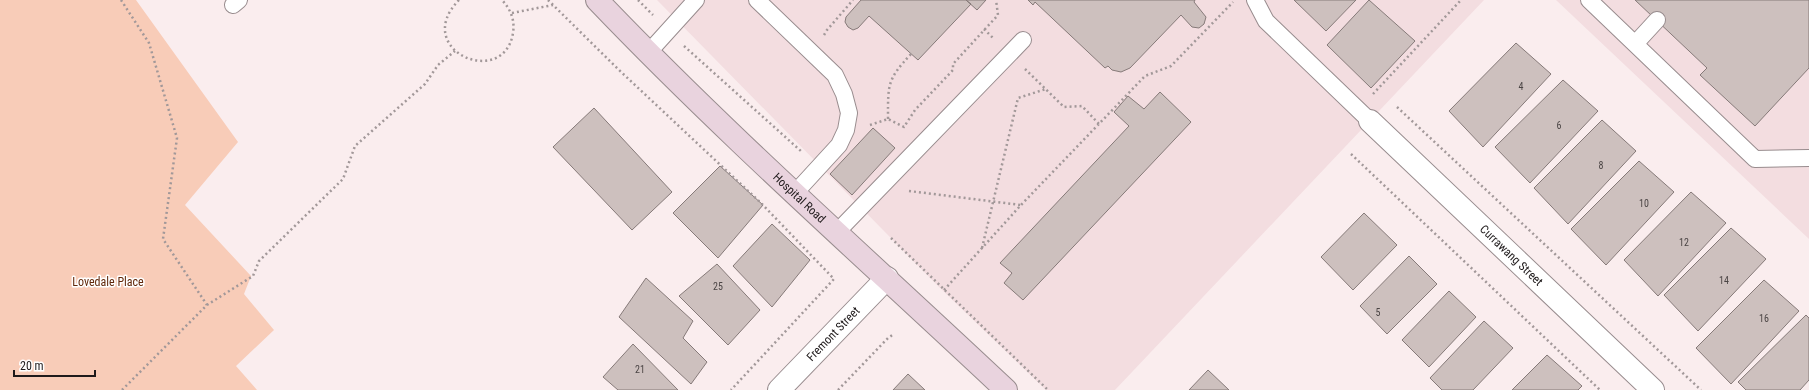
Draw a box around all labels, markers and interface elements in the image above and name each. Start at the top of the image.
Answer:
house number: 4 [1519,81,1524,92]
house number: 6 [1557,120,1562,131]
house number: 8 [1599,160,1604,171]
street label: Hospital Road [770,170,828,226]
house number: 10 [1639,198,1649,209]
street label: Currawang Street [1477,222,1546,289]
house number: 12 [1679,237,1689,248]
park label: Lovedale Place [72,275,144,289]
house number: 14 [1719,275,1729,286]
house number: 25 [713,281,723,292]
street label: Fremont Street [804,303,863,364]
house number: 5 [1376,307,1381,318]
house number: 16 [1759,313,1769,324]
scale bar [14,352,95,378]
text: 20 m [20,359,44,373]
house number: 21 [635,364,645,375]

